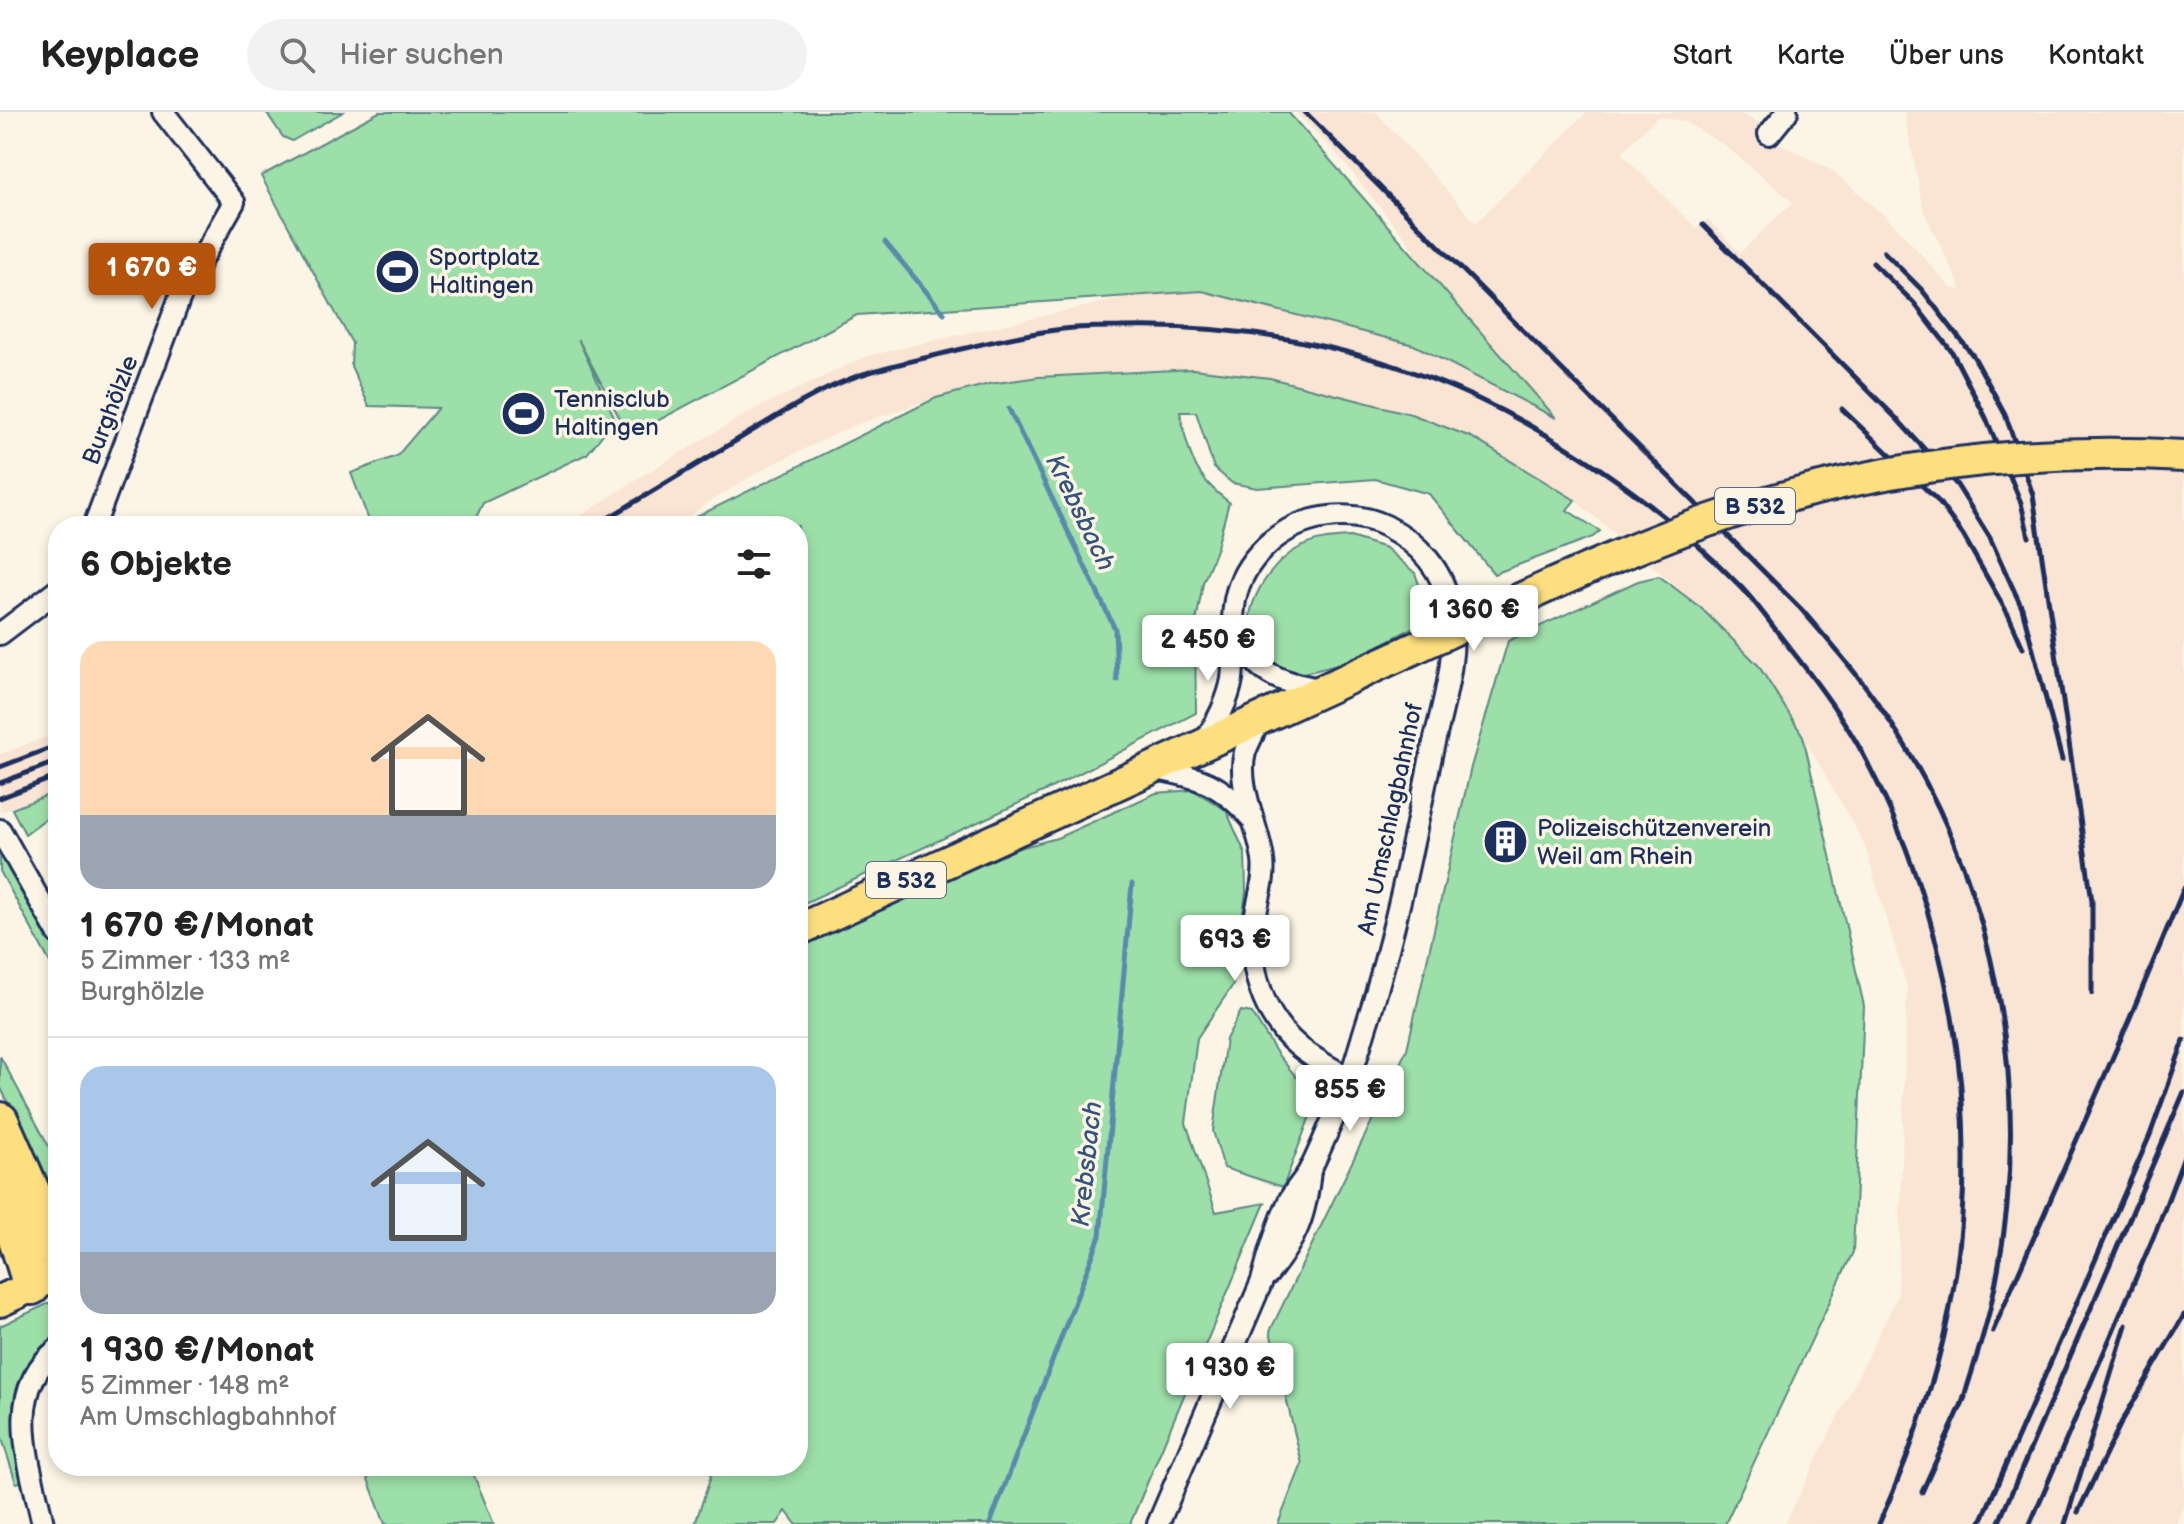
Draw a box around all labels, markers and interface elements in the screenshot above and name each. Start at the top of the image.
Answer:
search box [247,19,807,91]
text: Keyplace [40,33,199,78]
icon: search [275,33,319,77]
text: Hier suchen [339,37,504,73]
text: Start [1673,39,1732,72]
text: Karte [1776,39,1845,72]
text: Über uns [1889,39,2004,72]
text: Kontakt [2048,39,2144,72]
pin: 1 670 € [78,243,226,311]
place label: Sportplatz Haltingen [429,243,539,300]
sports icon: Sportplatz Haltingen [374,247,422,295]
text: 1 670 € [107,253,197,284]
street label: Burghölzle [76,351,145,469]
place label: Tennisclub Haltingen [554,385,670,442]
sports icon: Tennisclub Haltingen [499,389,547,437]
water label: Krebsbach [1038,449,1121,576]
road number: B 532 [1715,488,1795,524]
icon: filters [732,542,776,586]
text: 6 Objekte [80,544,232,585]
pin: 1 360 € [1400,585,1548,653]
text: 1 360 € [1428,595,1520,626]
pin: 2 450 € [1134,615,1282,683]
text: 2 450 € [1160,625,1256,656]
icon: home [356,693,500,837]
street label: Am Umschlagbahnhof [1352,700,1429,938]
place label: Polizeischützenverein Weil am Rhein [1537,814,1771,871]
building icon: Polizeischützenverein Weil am Rhein [1482,818,1530,866]
road number: B 532 [866,862,946,898]
text: 1 670 €/Monat [80,905,314,946]
pin: 693 € [1179,915,1291,983]
text: 693 € [1199,925,1271,956]
text: 5 Zimmer · 133 m² [80,946,291,977]
text: Burghölzle [80,977,204,1008]
pin: 855 € [1294,1065,1406,1133]
text: 855 € [1314,1075,1386,1106]
water label: Krebsbach [1066,1100,1109,1228]
icon: home [356,1118,500,1262]
text: 1 930 €/Monat [80,1330,314,1371]
pin: 1 930 € [1156,1343,1304,1411]
text: 1 930 € [1184,1353,1276,1384]
text: 5 Zimmer · 148 m² [80,1371,290,1402]
text: Am Umschlagbahnhof [80,1402,337,1433]

